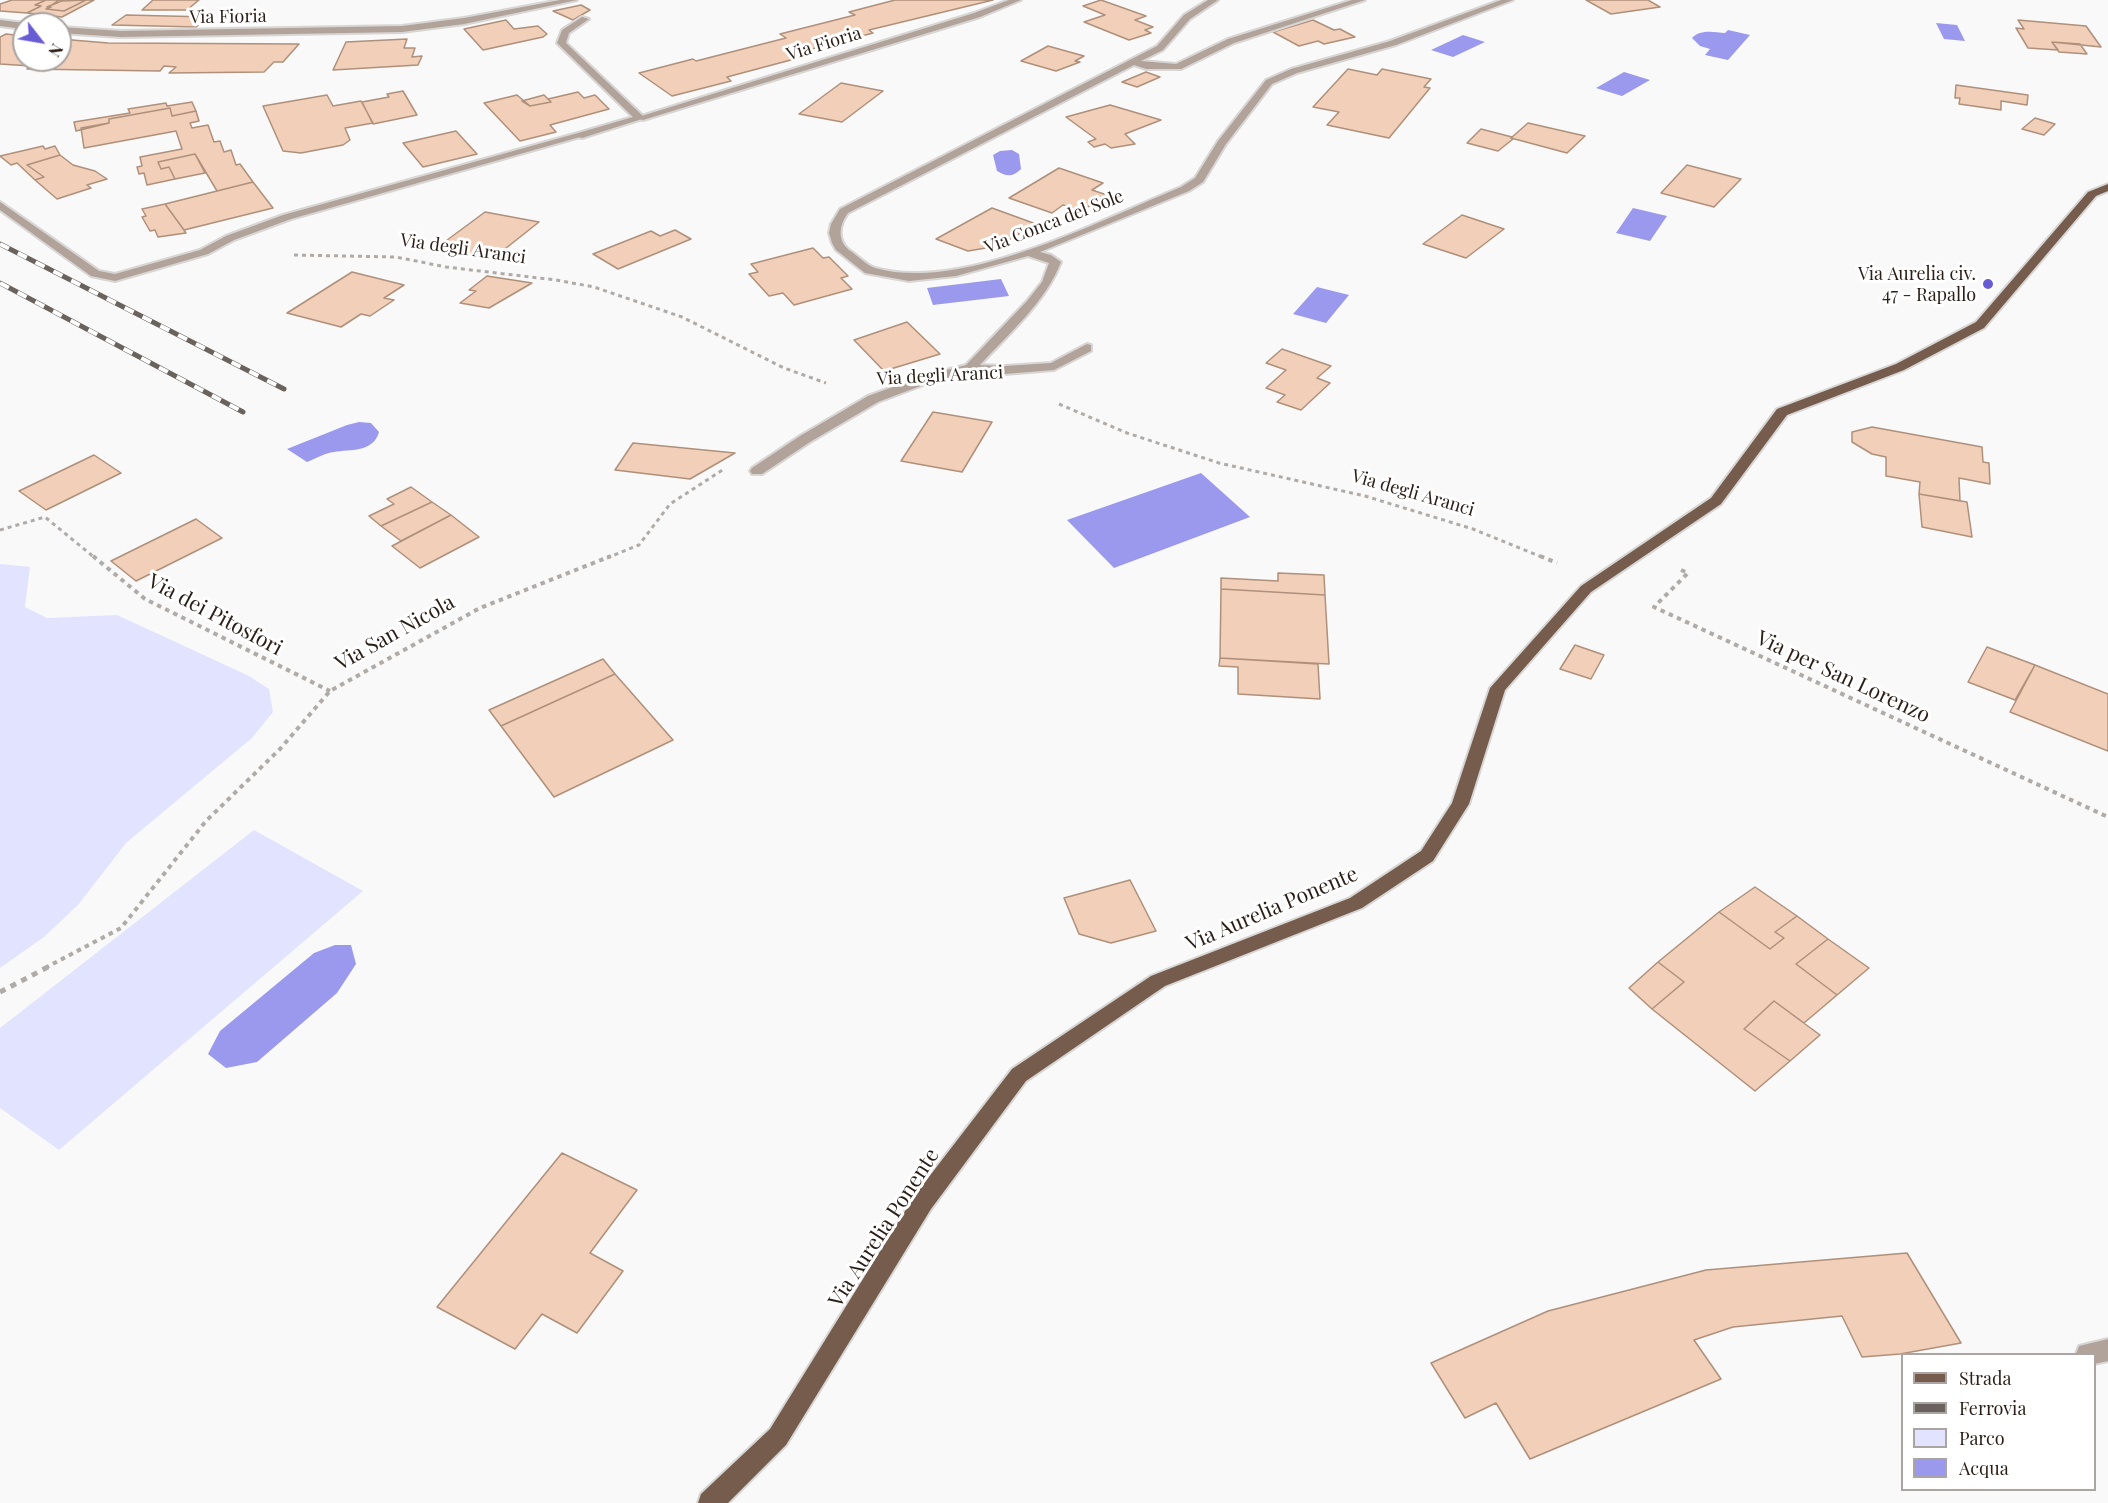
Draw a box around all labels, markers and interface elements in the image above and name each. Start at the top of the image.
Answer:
street label: Via Fioria [189,6,267,28]
north arrow [12,12,72,72]
street label: Via Fioria [784,22,864,66]
text: N [44,40,68,61]
street label: Via Conca del Sole [981,186,1127,258]
street label: Via degli Aranci [399,229,527,269]
place label: Via Aurelia civ. 47 - Rapallo [1858,263,1976,306]
marker: Via Aurelia civ. 47 - Rapallo [1981,277,1995,291]
street label: Via degli Aranci [876,362,1004,390]
street label: Via degli Aranci [1349,465,1477,521]
street label: Via dei Pitosfori [143,569,287,661]
street label: Via San Nicola [331,590,459,676]
street label: Via per San Lorenzo [1752,626,1934,728]
street label: Via Aurelia Ponente [1182,861,1362,957]
street label: Via Aurelia Ponente [823,1144,945,1312]
legend [1901,1353,2096,1491]
text: Strada [1959,1366,2012,1390]
text: Ferrovia [1959,1396,2026,1420]
text: Parco [1959,1426,2005,1450]
text: Acqua [1959,1456,2009,1480]

